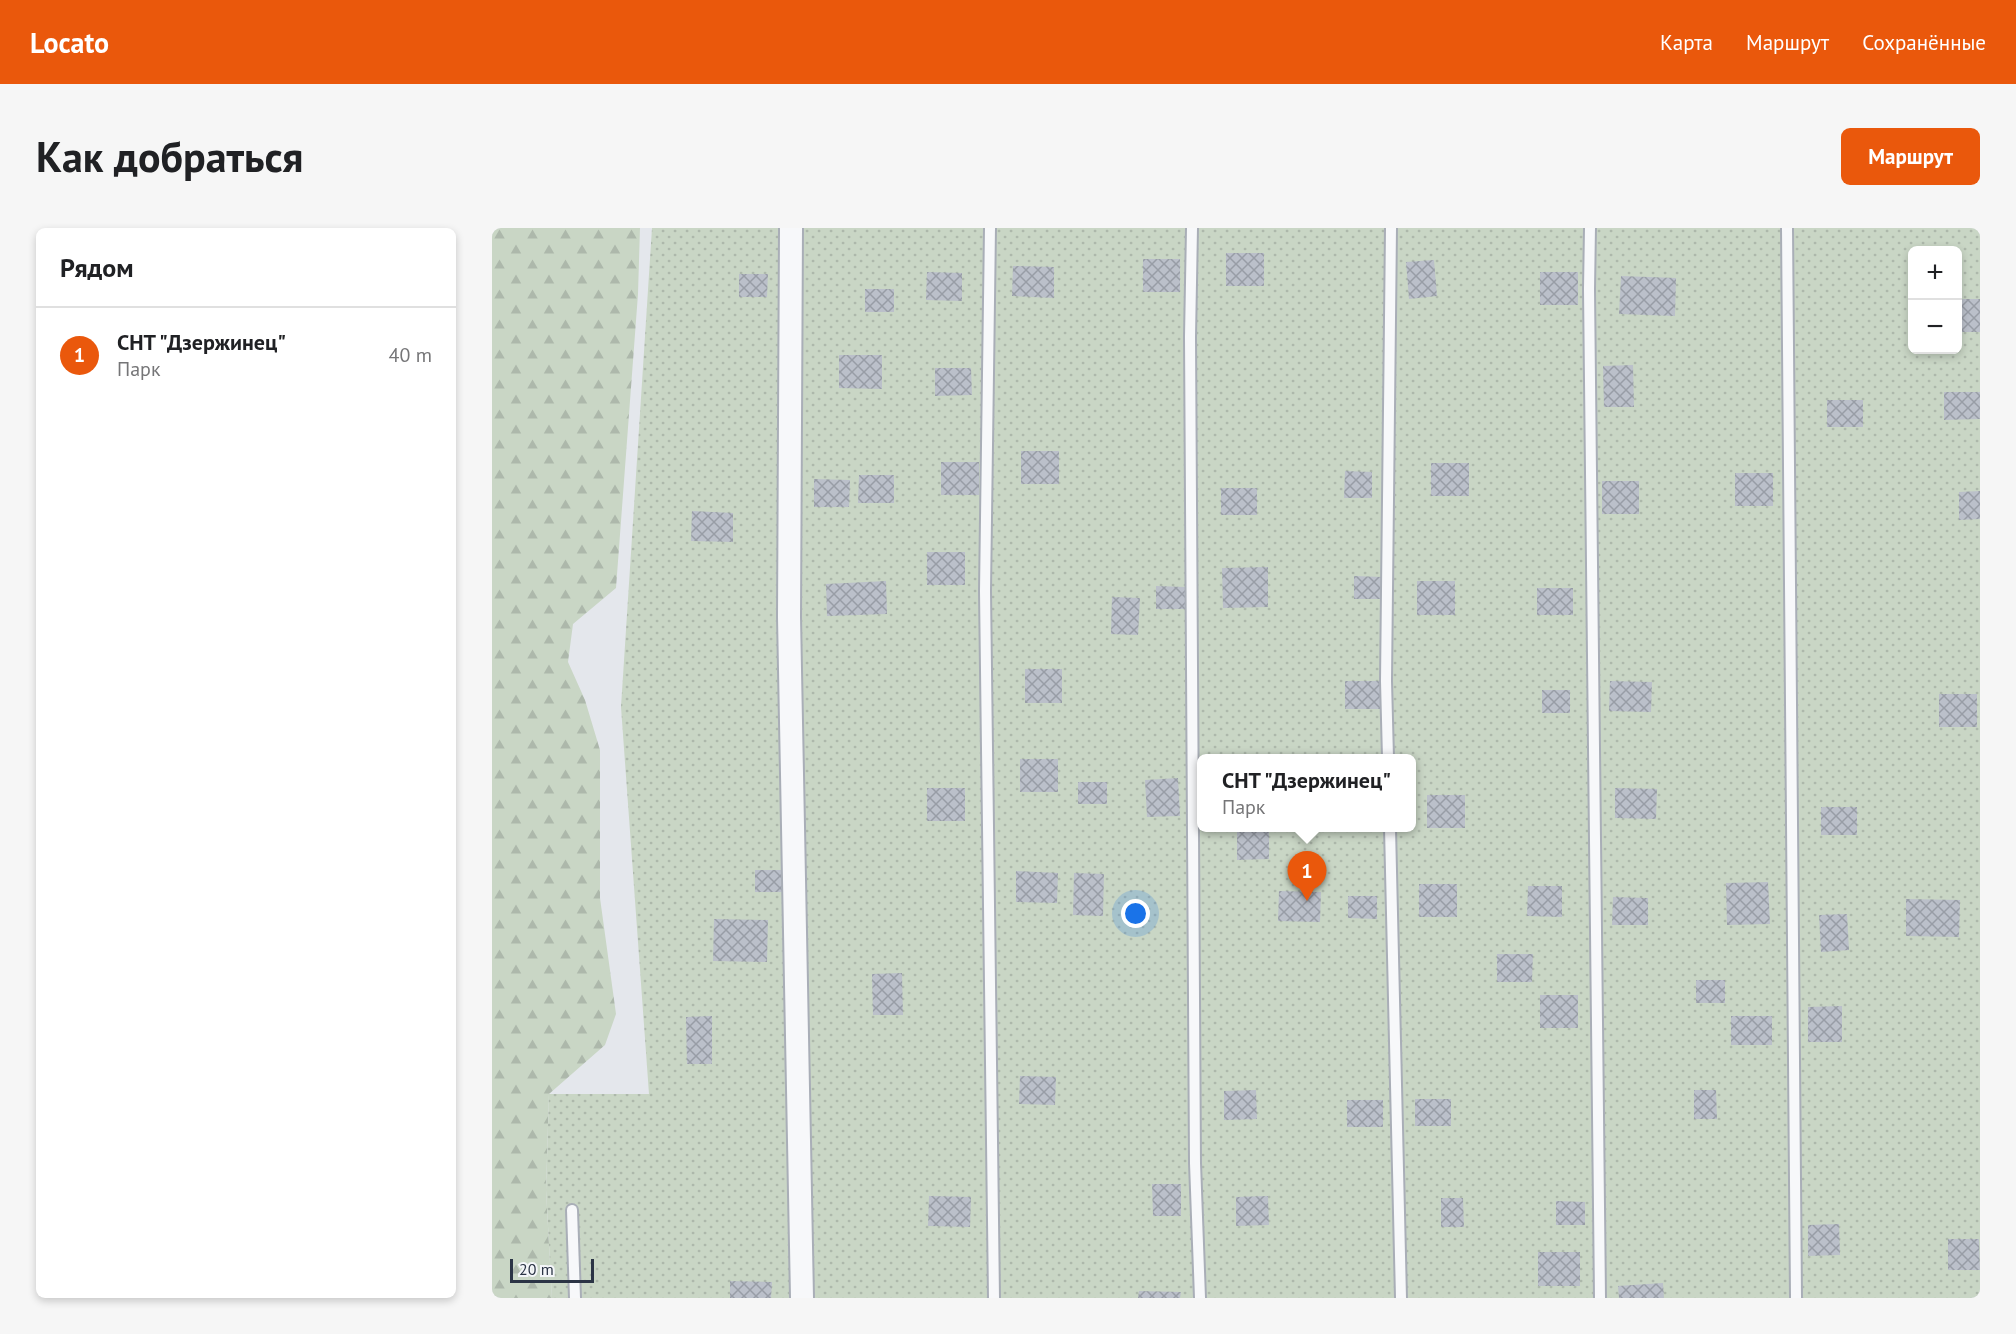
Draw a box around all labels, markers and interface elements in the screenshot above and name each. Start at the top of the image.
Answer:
text: Locato [30,24,109,61]
text: Карта [1660,29,1713,56]
text: Маршрут [1746,29,1829,56]
text: Сохранённые [1862,29,1986,56]
button: Маршрут [1841,128,1980,185]
text: Как добраться [36,129,303,184]
map controls [1908,246,1962,354]
button: + [1908,246,1962,300]
text: Рядом [60,251,134,284]
button: − [1908,300,1962,354]
text: СНТ "Дзержинец" [117,328,286,356]
text: 1 [74,342,85,368]
text: 40 m [389,342,432,368]
text: Парк [117,356,160,382]
popup [1197,754,1416,832]
text: СНТ "Дзержинец" [1222,766,1391,794]
text: Парк [1222,794,1265,820]
pin: 1 [1288,852,1326,901]
your location [1121,899,1150,928]
scale bar [510,1256,594,1284]
text: 20 m [519,1259,554,1279]

